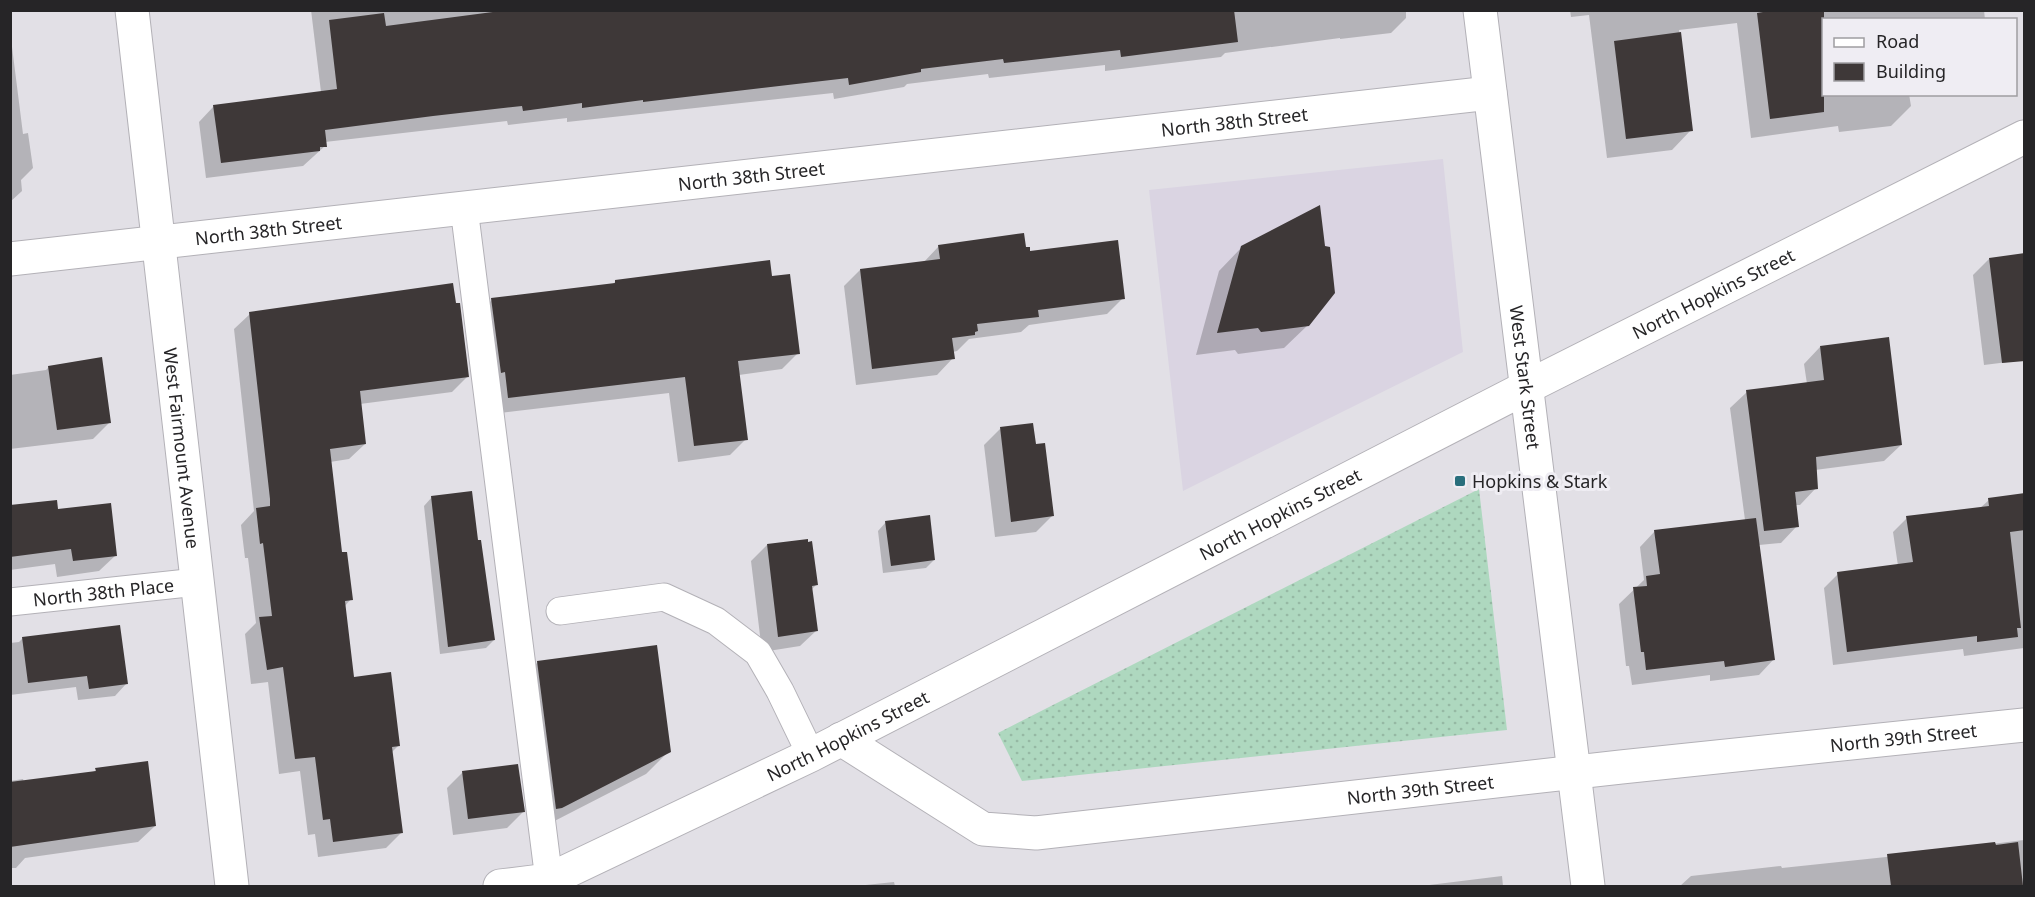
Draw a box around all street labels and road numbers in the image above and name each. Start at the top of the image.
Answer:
street label: North 38th Street [1160,101,1309,142]
street label: North 38th Street [677,156,826,196]
street label: North 38th Street [194,210,344,250]
street label: North Hopkins Street [1628,242,1799,344]
street label: West Stark Street [1504,304,1546,451]
street label: West Fairmount Avenue [159,346,205,550]
street label: North Hopkins Street [1195,462,1365,565]
street label: North 38th Place [32,573,175,611]
street label: North Hopkins Street [763,684,933,786]
street label: North 39th Street [1829,718,1979,757]
street label: North 39th Street [1346,769,1495,810]

